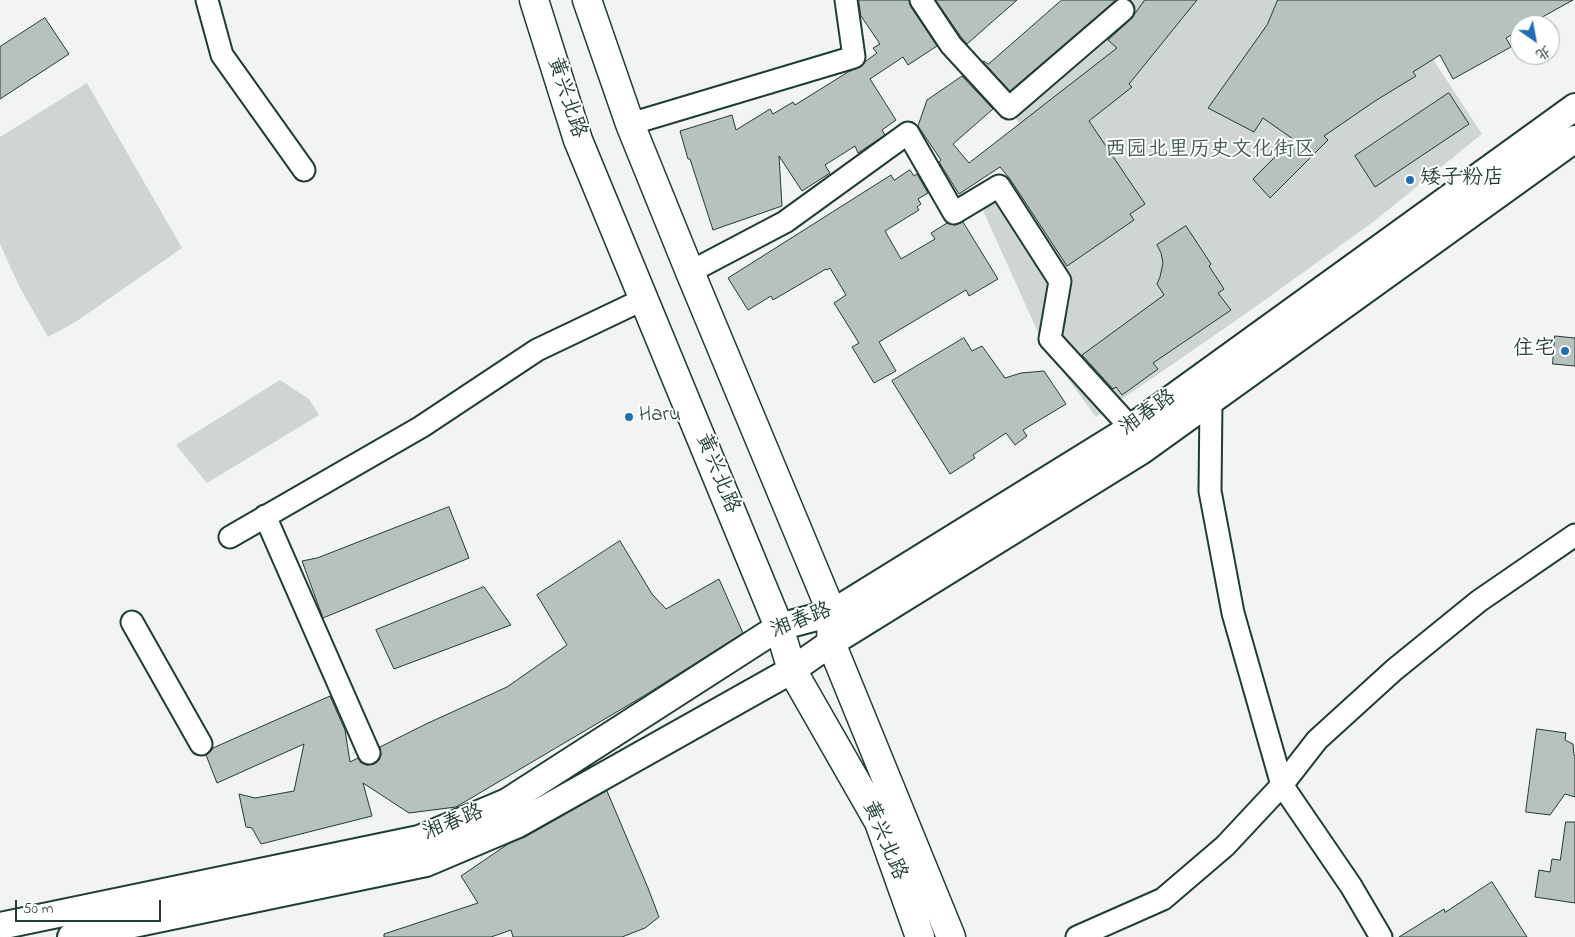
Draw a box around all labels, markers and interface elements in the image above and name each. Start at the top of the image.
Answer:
north arrow [1510,15,1560,65]
text: 北 [1531,40,1554,65]
street label: 黄兴北路 [540,54,590,142]
park label: 西园北里历史文化街区 [1105,139,1315,165]
place label: 矮子粉店 [1420,167,1504,193]
marker: 矮子粉店 [1404,174,1416,186]
place label: 住宅 [1513,338,1555,364]
marker: 住宅 [1559,345,1571,357]
street label: 湘春路 [1116,386,1182,442]
place label: Haru [639,404,681,430]
marker: Haru [623,411,635,423]
street label: 黄兴北路 [689,430,743,518]
street label: 湘春路 [768,599,836,645]
street label: 黄兴北路 [855,797,911,885]
street label: 湘春路 [420,801,488,847]
scale bar [18,890,164,922]
text: 50 m [23,898,53,920]

